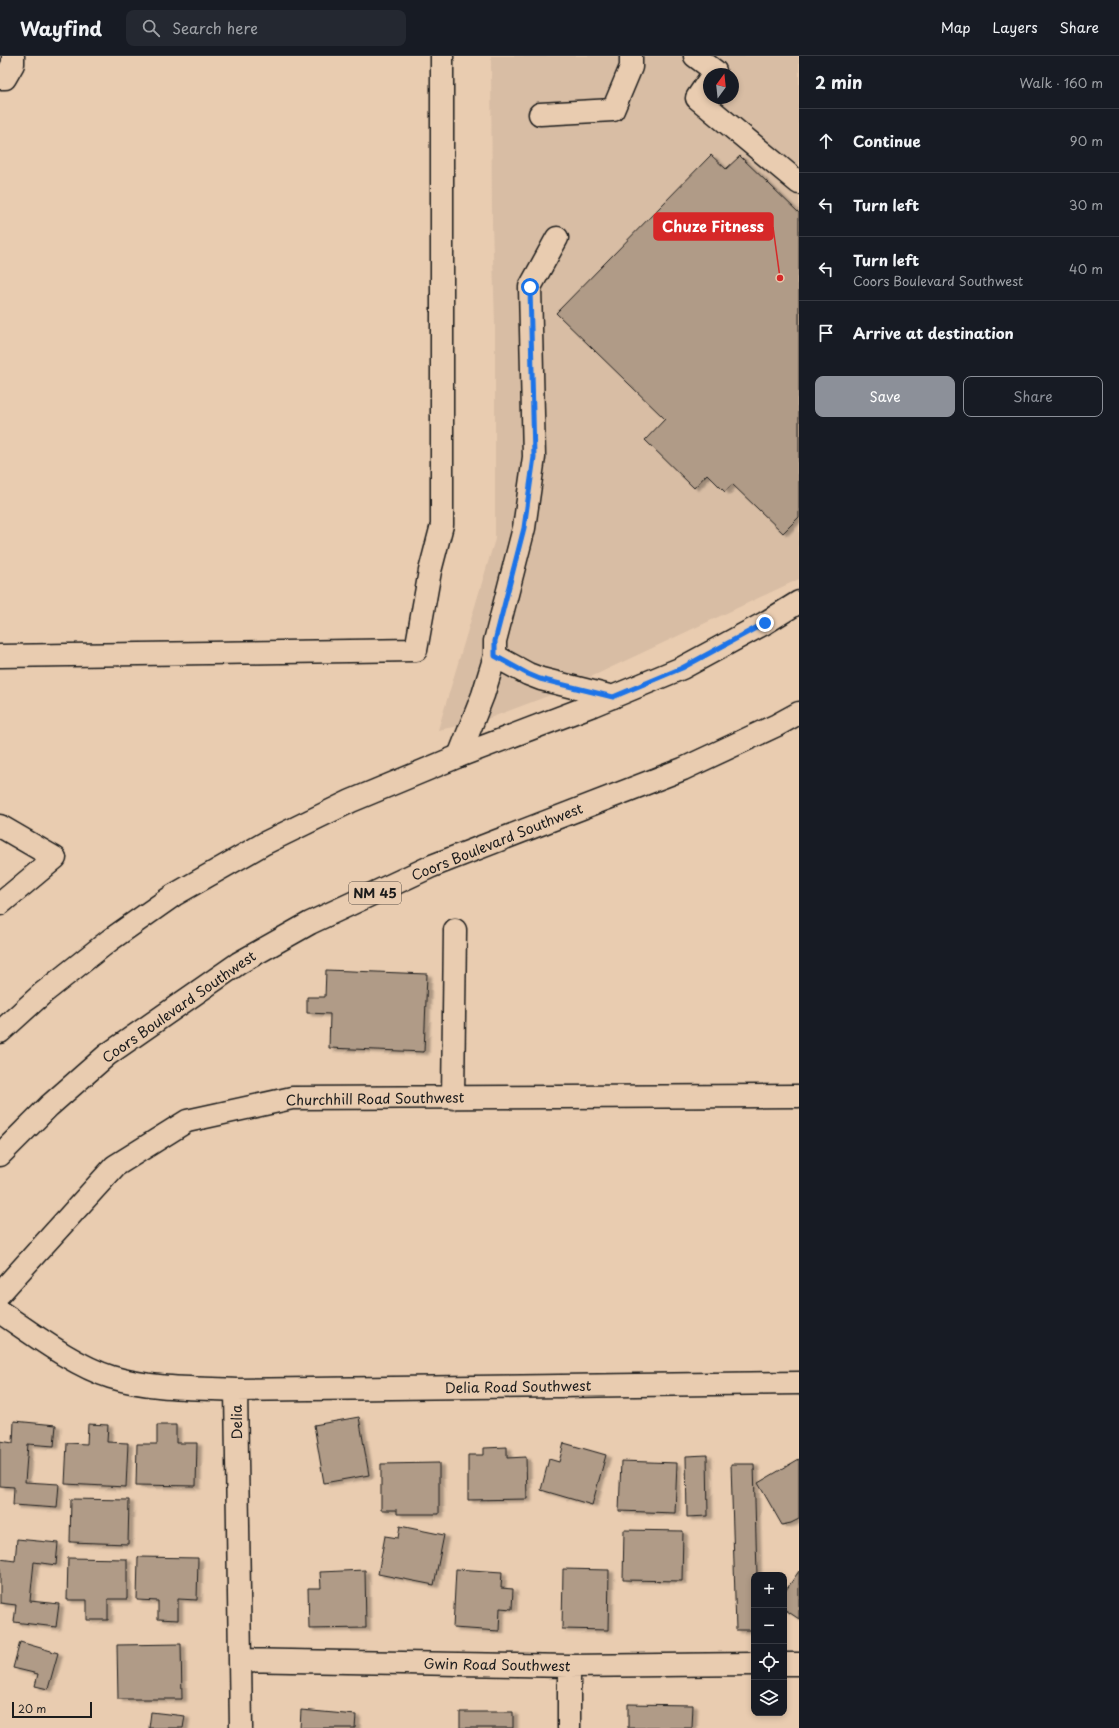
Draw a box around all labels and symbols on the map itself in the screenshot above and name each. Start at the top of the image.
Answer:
north arrow [703,68,739,104]
callout: Chuze Fitness [654,213,773,240]
text: Chuze Fitness [662,214,764,237]
route start [521,278,539,296]
route end [756,614,774,632]
street label: Coors Boulevard Southwest [408,797,586,886]
road number: NM 45 [349,882,401,904]
street label: Coors Boulevard Southwest [98,945,260,1068]
street label: Churchhill Road Southwest [286,1086,465,1111]
street label: Delia Road Southwest [445,1375,592,1398]
street label: Delia [226,1404,247,1440]
street label: Gwin Road Southwest [423,1653,571,1676]
scale bar [12,1700,92,1719]

